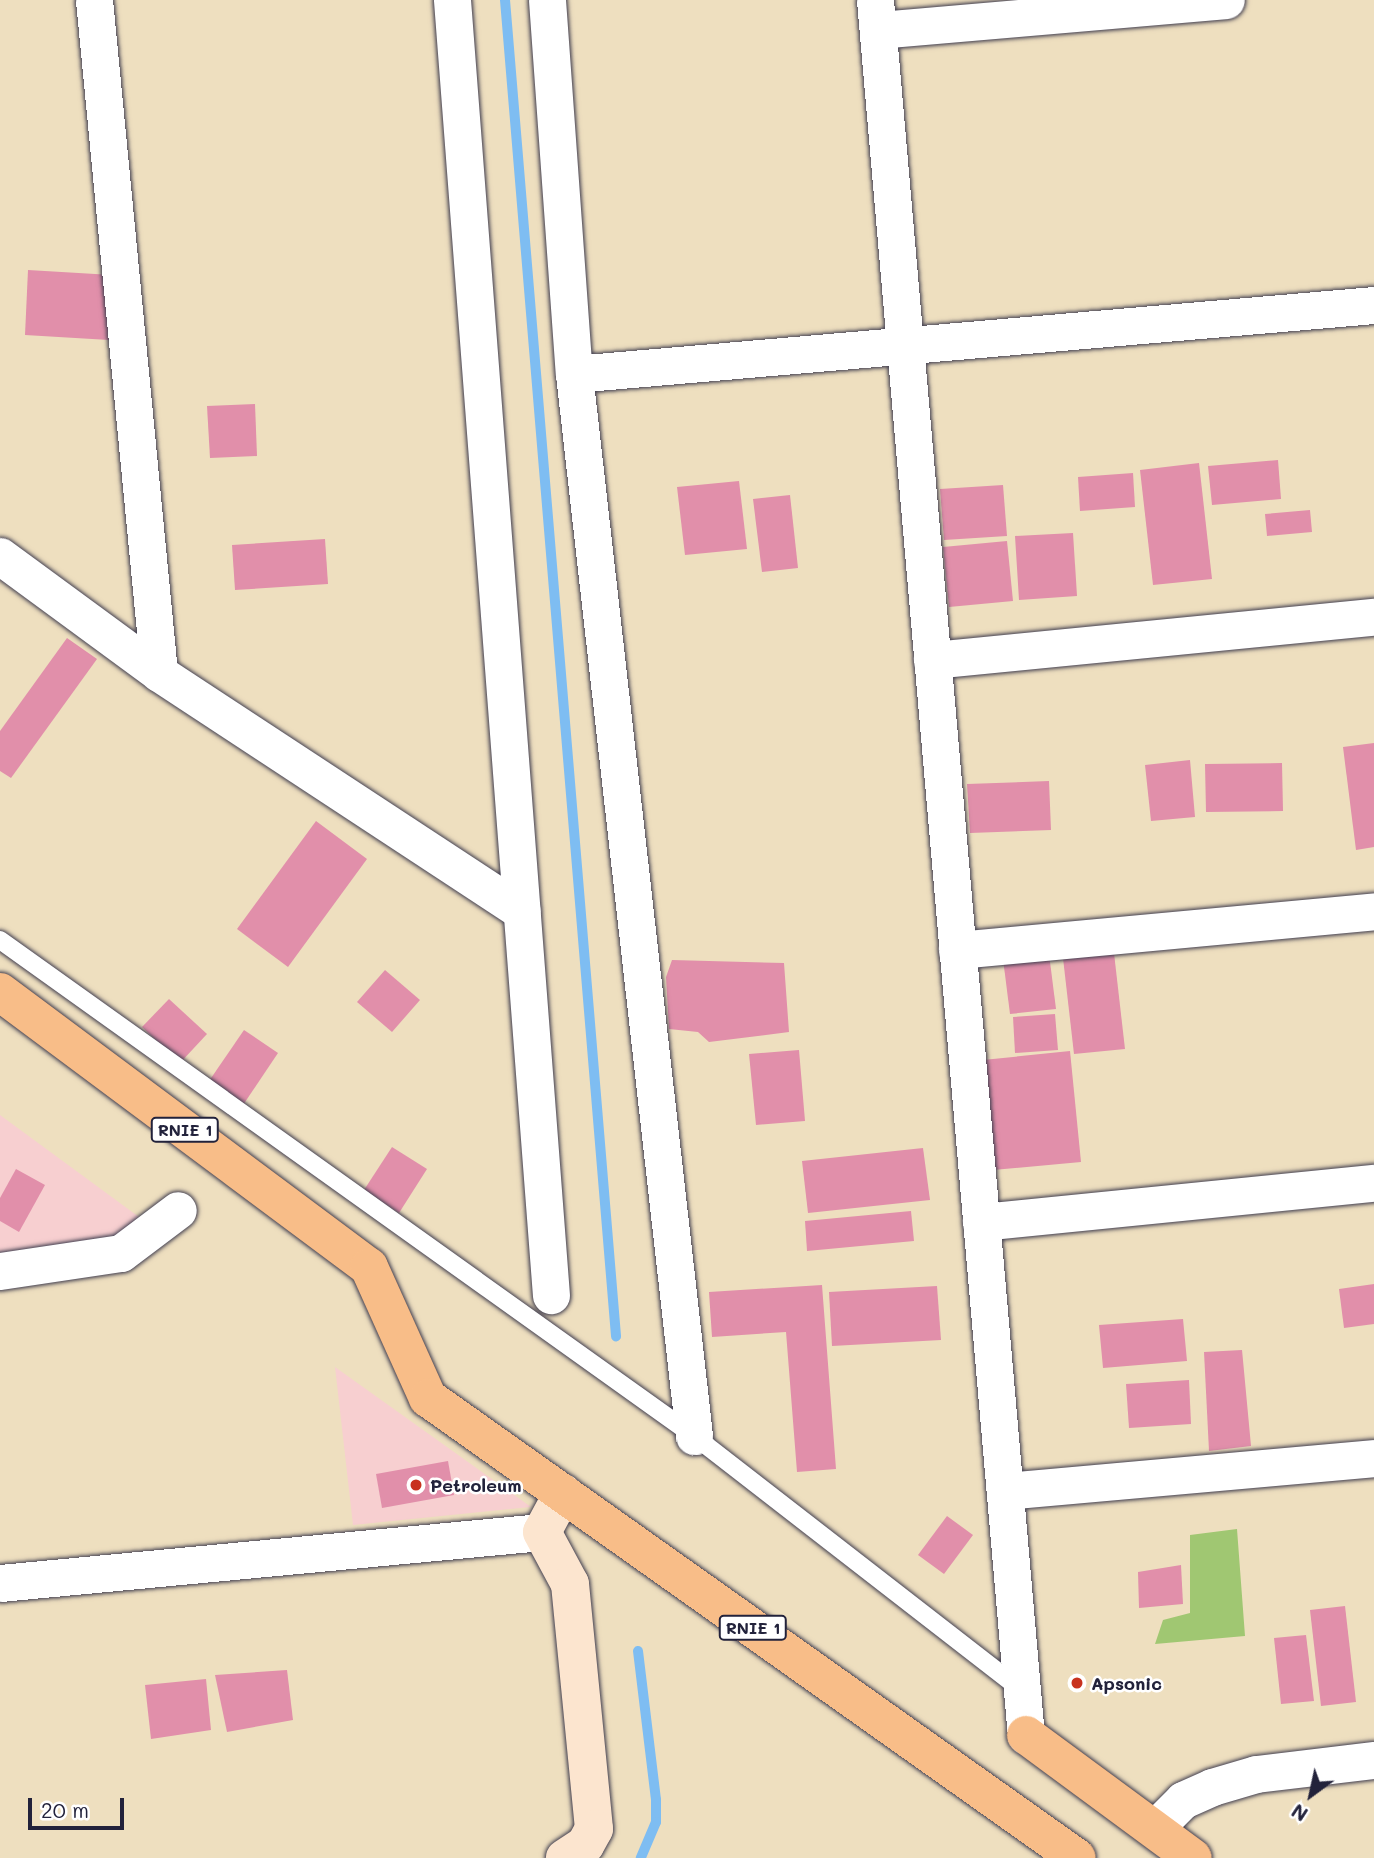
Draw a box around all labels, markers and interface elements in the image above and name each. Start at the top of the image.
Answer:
road number: RNIE 1 [150,1118,220,1142]
place label: Petroleum [430,1474,522,1496]
marker: Petroleum [408,1477,424,1493]
road number: RNIE 1 [718,1616,788,1640]
place label: Apsonic [1091,1672,1162,1694]
marker: Apsonic [1069,1675,1085,1691]
north arrow [1276,1760,1346,1830]
scale bar [32,1784,128,1828]
text: 20 m [41,1796,89,1823]
text: N [1286,1799,1312,1827]

